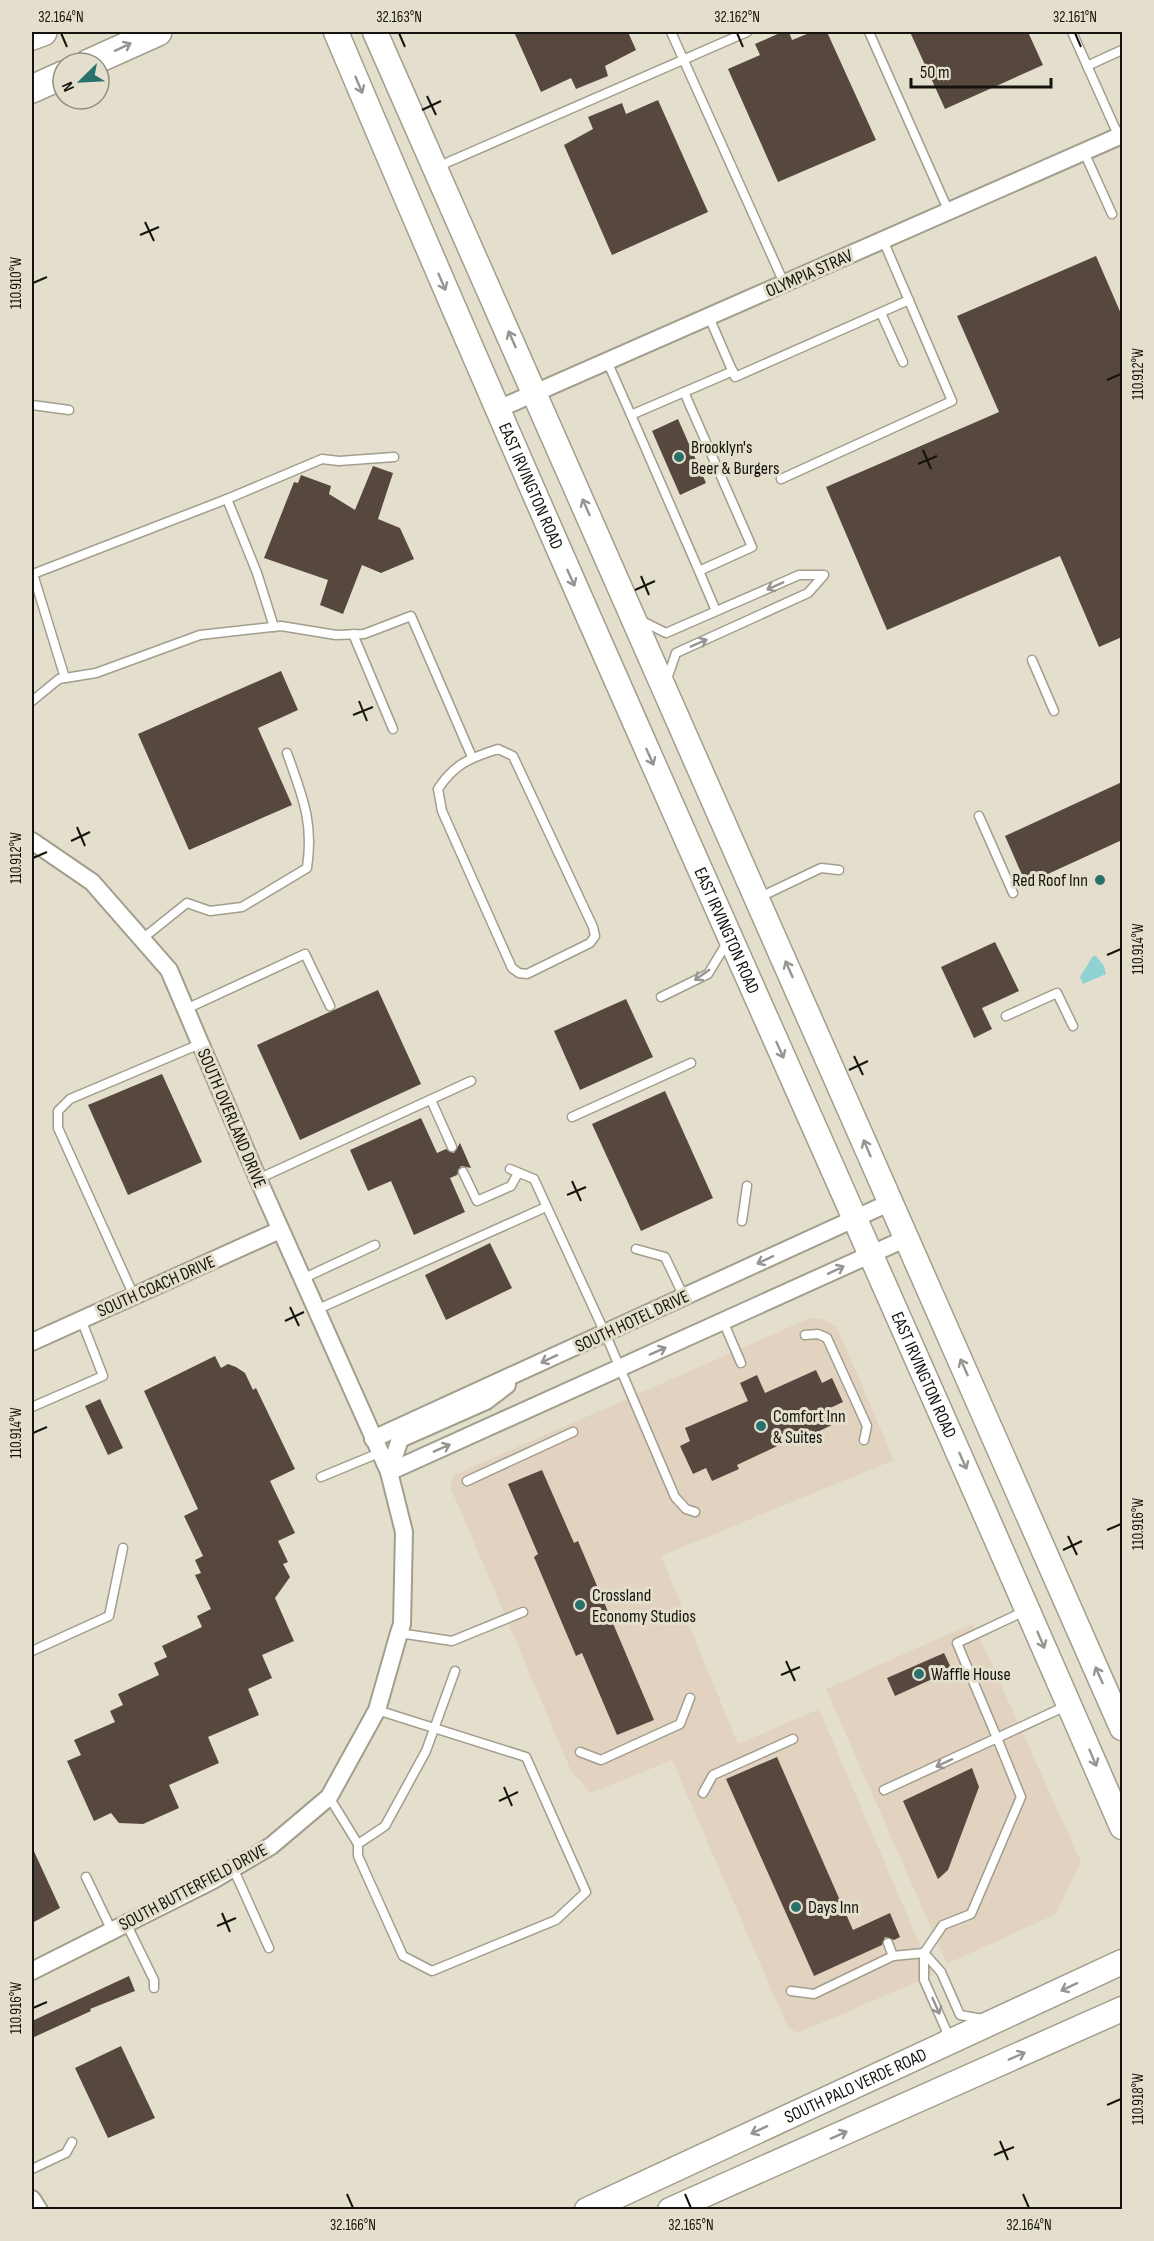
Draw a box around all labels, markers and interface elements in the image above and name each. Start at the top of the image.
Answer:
text: 32.164°N [38,8,84,27]
text: 32.163°N [376,8,422,27]
text: 32.162°N [714,8,760,27]
text: 32.161°N [1053,8,1097,27]
one-way arrow [114,41,132,53]
north arrow [51,51,111,111]
scale bar [911,51,1050,89]
text: 50 m [920,62,950,83]
one-way arrow [354,76,365,94]
text: N [58,79,79,94]
street label: OLYMPIA STRAV [763,245,856,302]
text: 110.910°W [7,257,26,309]
one-way arrow [437,273,448,291]
one-way arrow [505,330,516,348]
text: 110.912°W [1129,348,1148,400]
street label: EAST IRVINGTON ROAD [494,420,568,553]
place label: Brooklyn's Beer & Burgers [691,437,779,479]
marker: Brooklyn's Beer & Burgers [672,450,686,464]
one-way arrow [580,498,591,516]
one-way arrow [565,569,577,587]
one-way arrow [767,580,785,592]
one-way arrow [689,637,707,649]
one-way arrow [644,747,656,765]
text: 110.912°W [7,832,26,884]
street label: EAST IRVINGTON ROAD [690,864,764,997]
place label: Red Roof Inn [1012,870,1088,891]
marker: Red Roof Inn [1093,873,1107,887]
text: 110.914°W [1129,923,1148,975]
one-way arrow [783,961,795,979]
one-way arrow [695,969,711,981]
one-way arrow [774,1041,786,1059]
street label: SOUTH OVERLAND DRIVE [193,1045,270,1191]
one-way arrow [861,1140,873,1158]
street label: SOUTH COACH DRIVE [94,1251,218,1322]
one-way arrow [756,1254,774,1266]
one-way arrow [826,1264,844,1276]
street label: SOUTH HOTEL DRIVE [572,1286,692,1357]
street label: EAST IRVINGTON ROAD [886,1309,961,1441]
one-way arrow [649,1344,667,1356]
one-way arrow [541,1353,559,1365]
one-way arrow [957,1358,969,1376]
place label: Comfort Inn & Suites [773,1406,846,1448]
text: 110.914°W [7,1407,26,1459]
marker: Comfort Inn & Suites [754,1419,768,1433]
one-way arrow [433,1442,451,1453]
one-way arrow [958,1451,969,1470]
text: 110.916°W [1129,1498,1148,1550]
place label: Crossland Economy Studios [592,1585,696,1627]
marker: Crossland Economy Studios [573,1598,587,1612]
one-way arrow [1036,1630,1047,1648]
place label: Waffle House [931,1664,1011,1685]
one-way arrow [1093,1666,1104,1684]
marker: Waffle House [912,1667,926,1681]
one-way arrow [1087,1749,1099,1767]
one-way arrow [935,1757,953,1769]
street label: SOUTH BUTTERFIELD DRIVE [115,1839,271,1935]
place label: Days Inn [808,1897,859,1918]
marker: Days Inn [789,1900,803,1914]
one-way arrow [1061,1981,1079,1993]
text: 110.916°W [7,1982,26,2034]
one-way arrow [931,1997,942,2015]
street label: SOUTH PALO VERDE ROAD [781,2044,930,2128]
one-way arrow [1008,2050,1026,2061]
text: 110.918°W [1129,2073,1148,2125]
one-way arrow [750,2126,768,2137]
one-way arrow [829,2129,848,2140]
text: 32.166°N [330,2216,376,2235]
text: 32.165°N [668,2216,714,2235]
text: 32.164°N [1006,2216,1052,2235]

